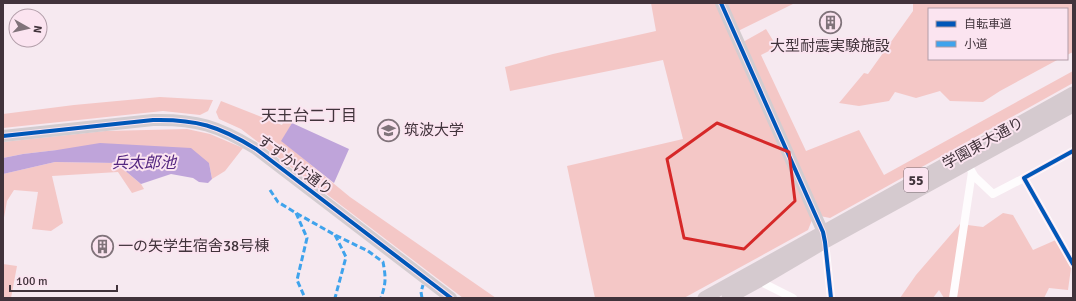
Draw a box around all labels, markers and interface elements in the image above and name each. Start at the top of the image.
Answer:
north arrow [8,8,48,48]
legend [928,8,1068,60]
building icon: 大型耐震実験施設 [817,10,843,36]
text: 自転車道 [964,17,1012,32]
text: N [30,25,44,34]
place label: 大型耐震実験施設 [770,37,890,55]
text: 小道 [964,37,988,52]
district label: 天王台二丁目 [261,106,357,126]
street label: 学園東大通り [939,113,1027,173]
school or university icon: 筑波大学 [375,117,401,143]
place label: 筑波大学 [404,121,464,139]
street label: すずかけ通り [254,131,336,199]
water label: 兵太郎池 [112,153,178,173]
road number: 55 [904,168,928,192]
building icon: 一の矢学生宿舎38号棟 [89,233,115,259]
place label: 一の矢学生宿舎38号棟 [118,237,269,255]
scale bar [10,267,117,293]
text: 100 m [16,274,48,289]

